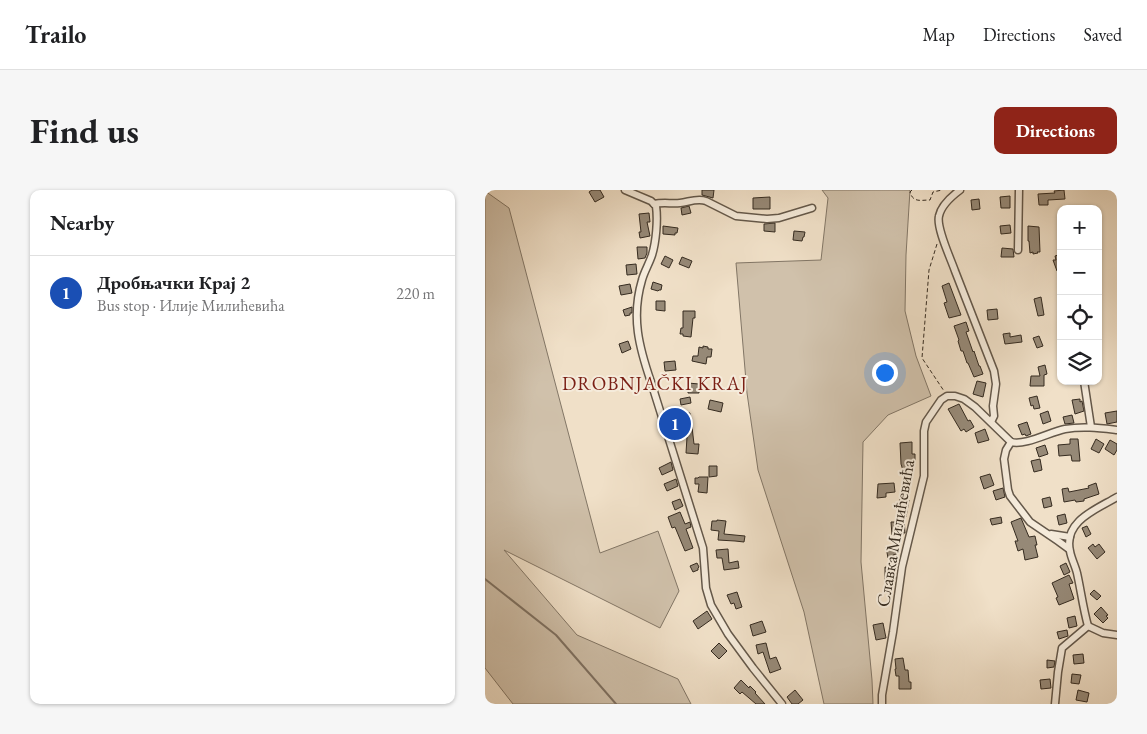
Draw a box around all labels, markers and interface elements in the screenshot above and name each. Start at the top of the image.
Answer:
text: Trailo [25,19,86,50]
text: Map [923,23,955,46]
text: Directions [983,23,1055,46]
text: Saved [1083,23,1122,46]
button: Directions [994,107,1117,154]
text: Find us [30,108,139,153]
map controls [1057,205,1102,385]
button: + [1057,205,1102,250]
text: Nearby [50,209,114,236]
button: − [1057,250,1102,295]
text: Дробњачки Крај 2 [97,270,250,295]
text: 1 [62,283,70,304]
text: 220 m [396,283,435,304]
text: Bus stop · Илије Милићевића [97,295,285,316]
button: locate [1057,295,1102,340]
button: layers [1057,340,1102,385]
your location [872,360,898,386]
district label: DROBNJAČKI KRAJ [562,371,748,396]
pin: 1 [659,405,691,443]
street label: Славка Милићевића [871,457,919,609]

